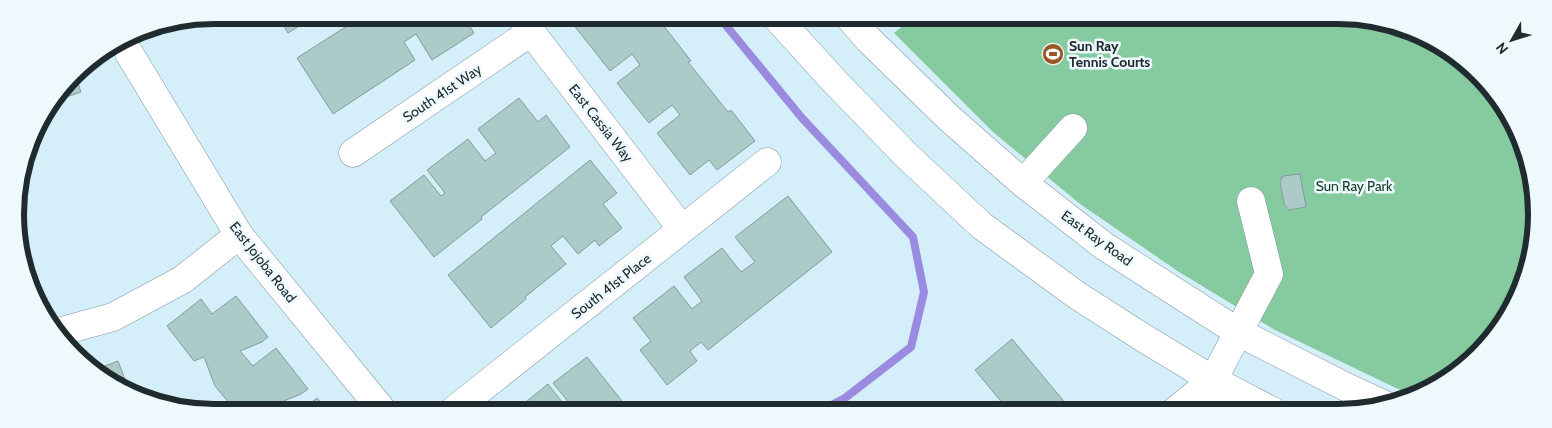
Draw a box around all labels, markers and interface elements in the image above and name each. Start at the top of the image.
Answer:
north arrow [1487,15,1537,65]
place label: Sun Ray Tennis Courts [1069,37,1150,71]
text: N [1492,39,1512,58]
sports icon: Sun Ray Tennis Courts [1041,42,1065,66]
street label: South 41st Way [399,60,485,126]
street label: East Cassia Way [565,80,637,166]
park label: Sun Ray Park [1316,177,1393,195]
street label: East Ray Road [1058,206,1136,270]
street label: East Jojoba Road [226,218,300,306]
street label: South 41st Place [567,249,655,323]

